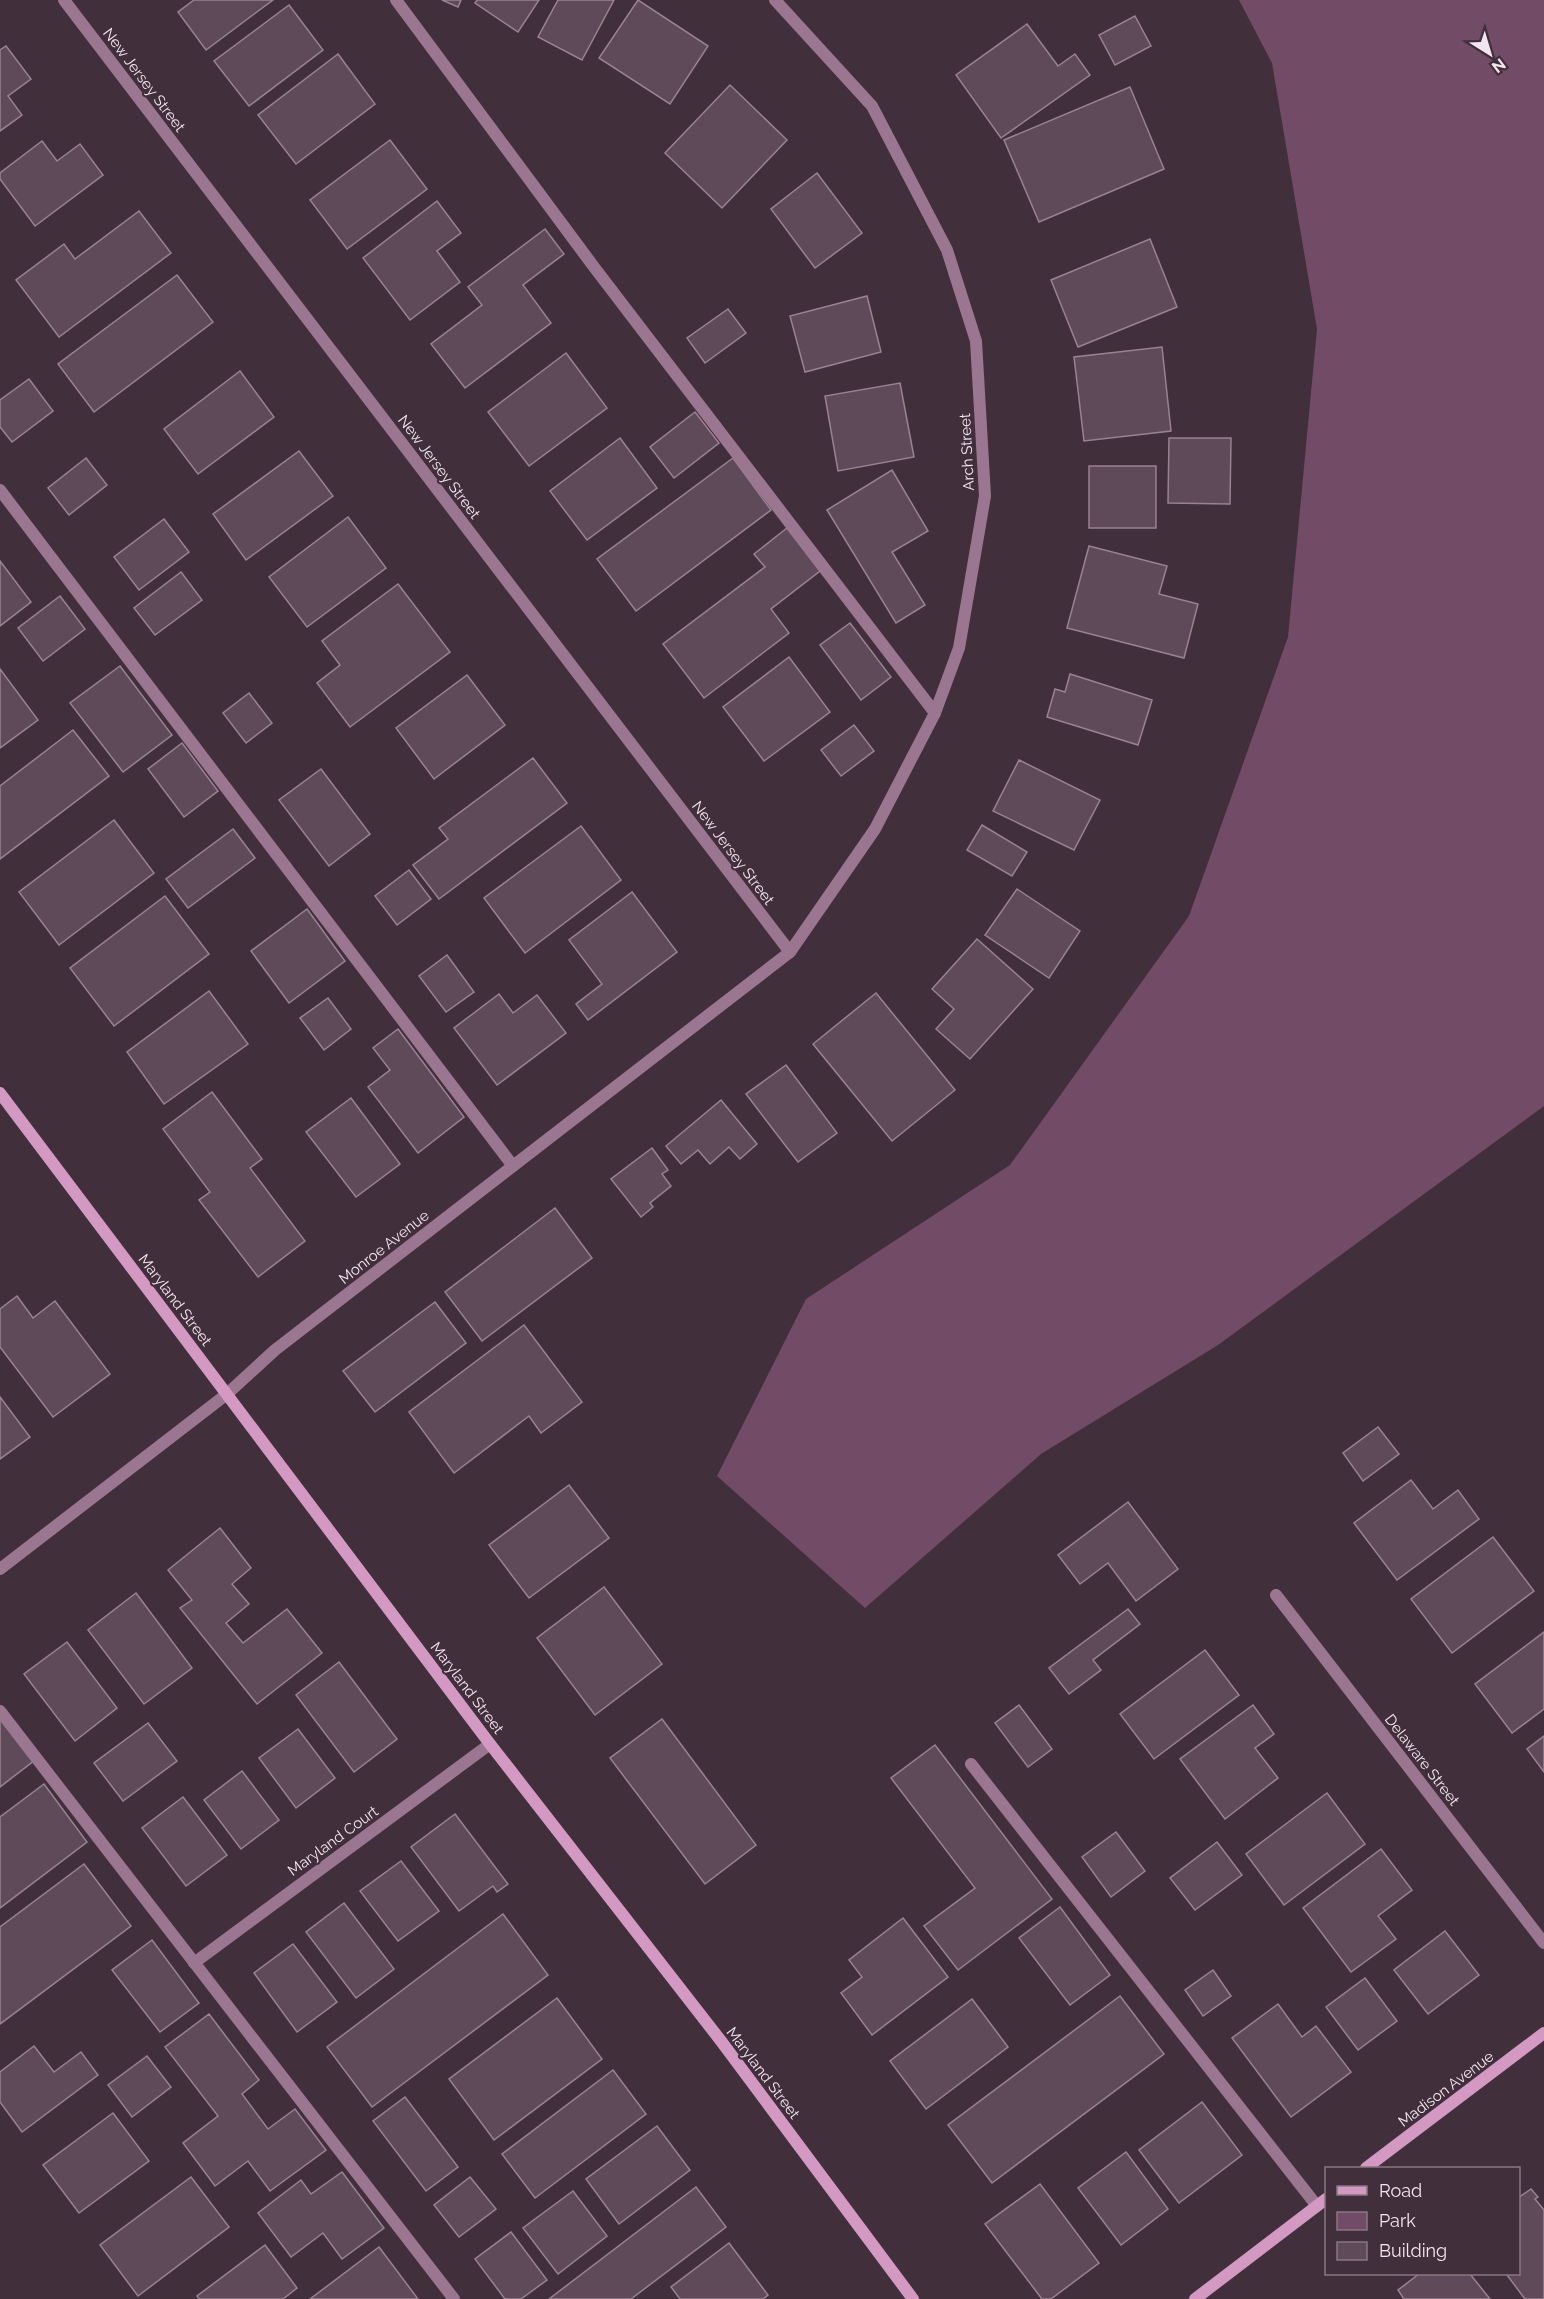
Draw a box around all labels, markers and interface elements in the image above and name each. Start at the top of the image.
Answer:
north arrow [1460,24,1520,84]
street label: New Jersey Street [99,25,189,135]
text: N [1488,54,1509,77]
street label: New Jersey Street [394,412,484,522]
street label: Arch Street [956,413,978,491]
street label: New Jersey Street [688,798,778,908]
street label: Monroe Avenue [335,1206,433,1288]
street label: Maryland Street [135,1250,215,1350]
street label: Maryland Street [427,1638,507,1738]
street label: Delaware Street [1381,1711,1463,1809]
street label: Maryland Court [284,1802,382,1880]
street label: Maryland Street [723,2023,803,2123]
street label: Madison Avenue [1395,2047,1497,2131]
legend [1325,2167,1520,2275]
text: Road [1379,2180,1422,2201]
text: Park [1379,2210,1416,2231]
text: Building [1379,2240,1447,2261]

